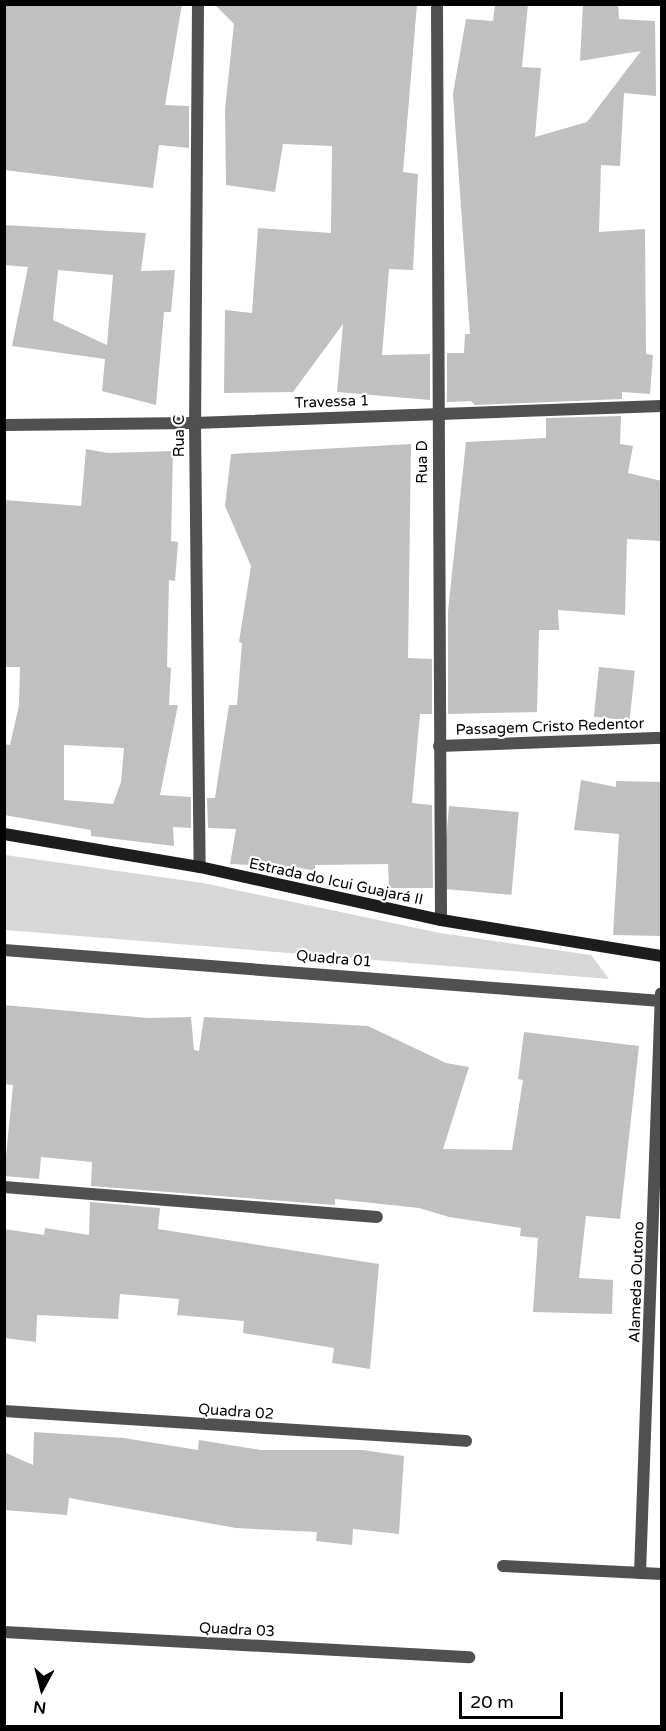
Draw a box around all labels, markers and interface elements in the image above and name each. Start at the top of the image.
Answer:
street label: Travessa 1 [294,392,370,412]
street label: Rua C [171,415,189,457]
street label: Rua D [414,440,432,484]
street label: Passagem Cristo Redentor [455,715,645,739]
street label: Estrada do Icui Guajará II [247,855,425,909]
street label: Quadra 01 [295,947,373,971]
street label: Alameda Outono [626,1221,648,1343]
street label: Quadra 02 [197,1400,275,1424]
street label: Quadra 03 [199,1619,275,1641]
north arrow [12,1659,72,1719]
scale bar [462,1680,566,1718]
text: 20 m [470,1691,514,1713]
text: N [32,1696,47,1718]

